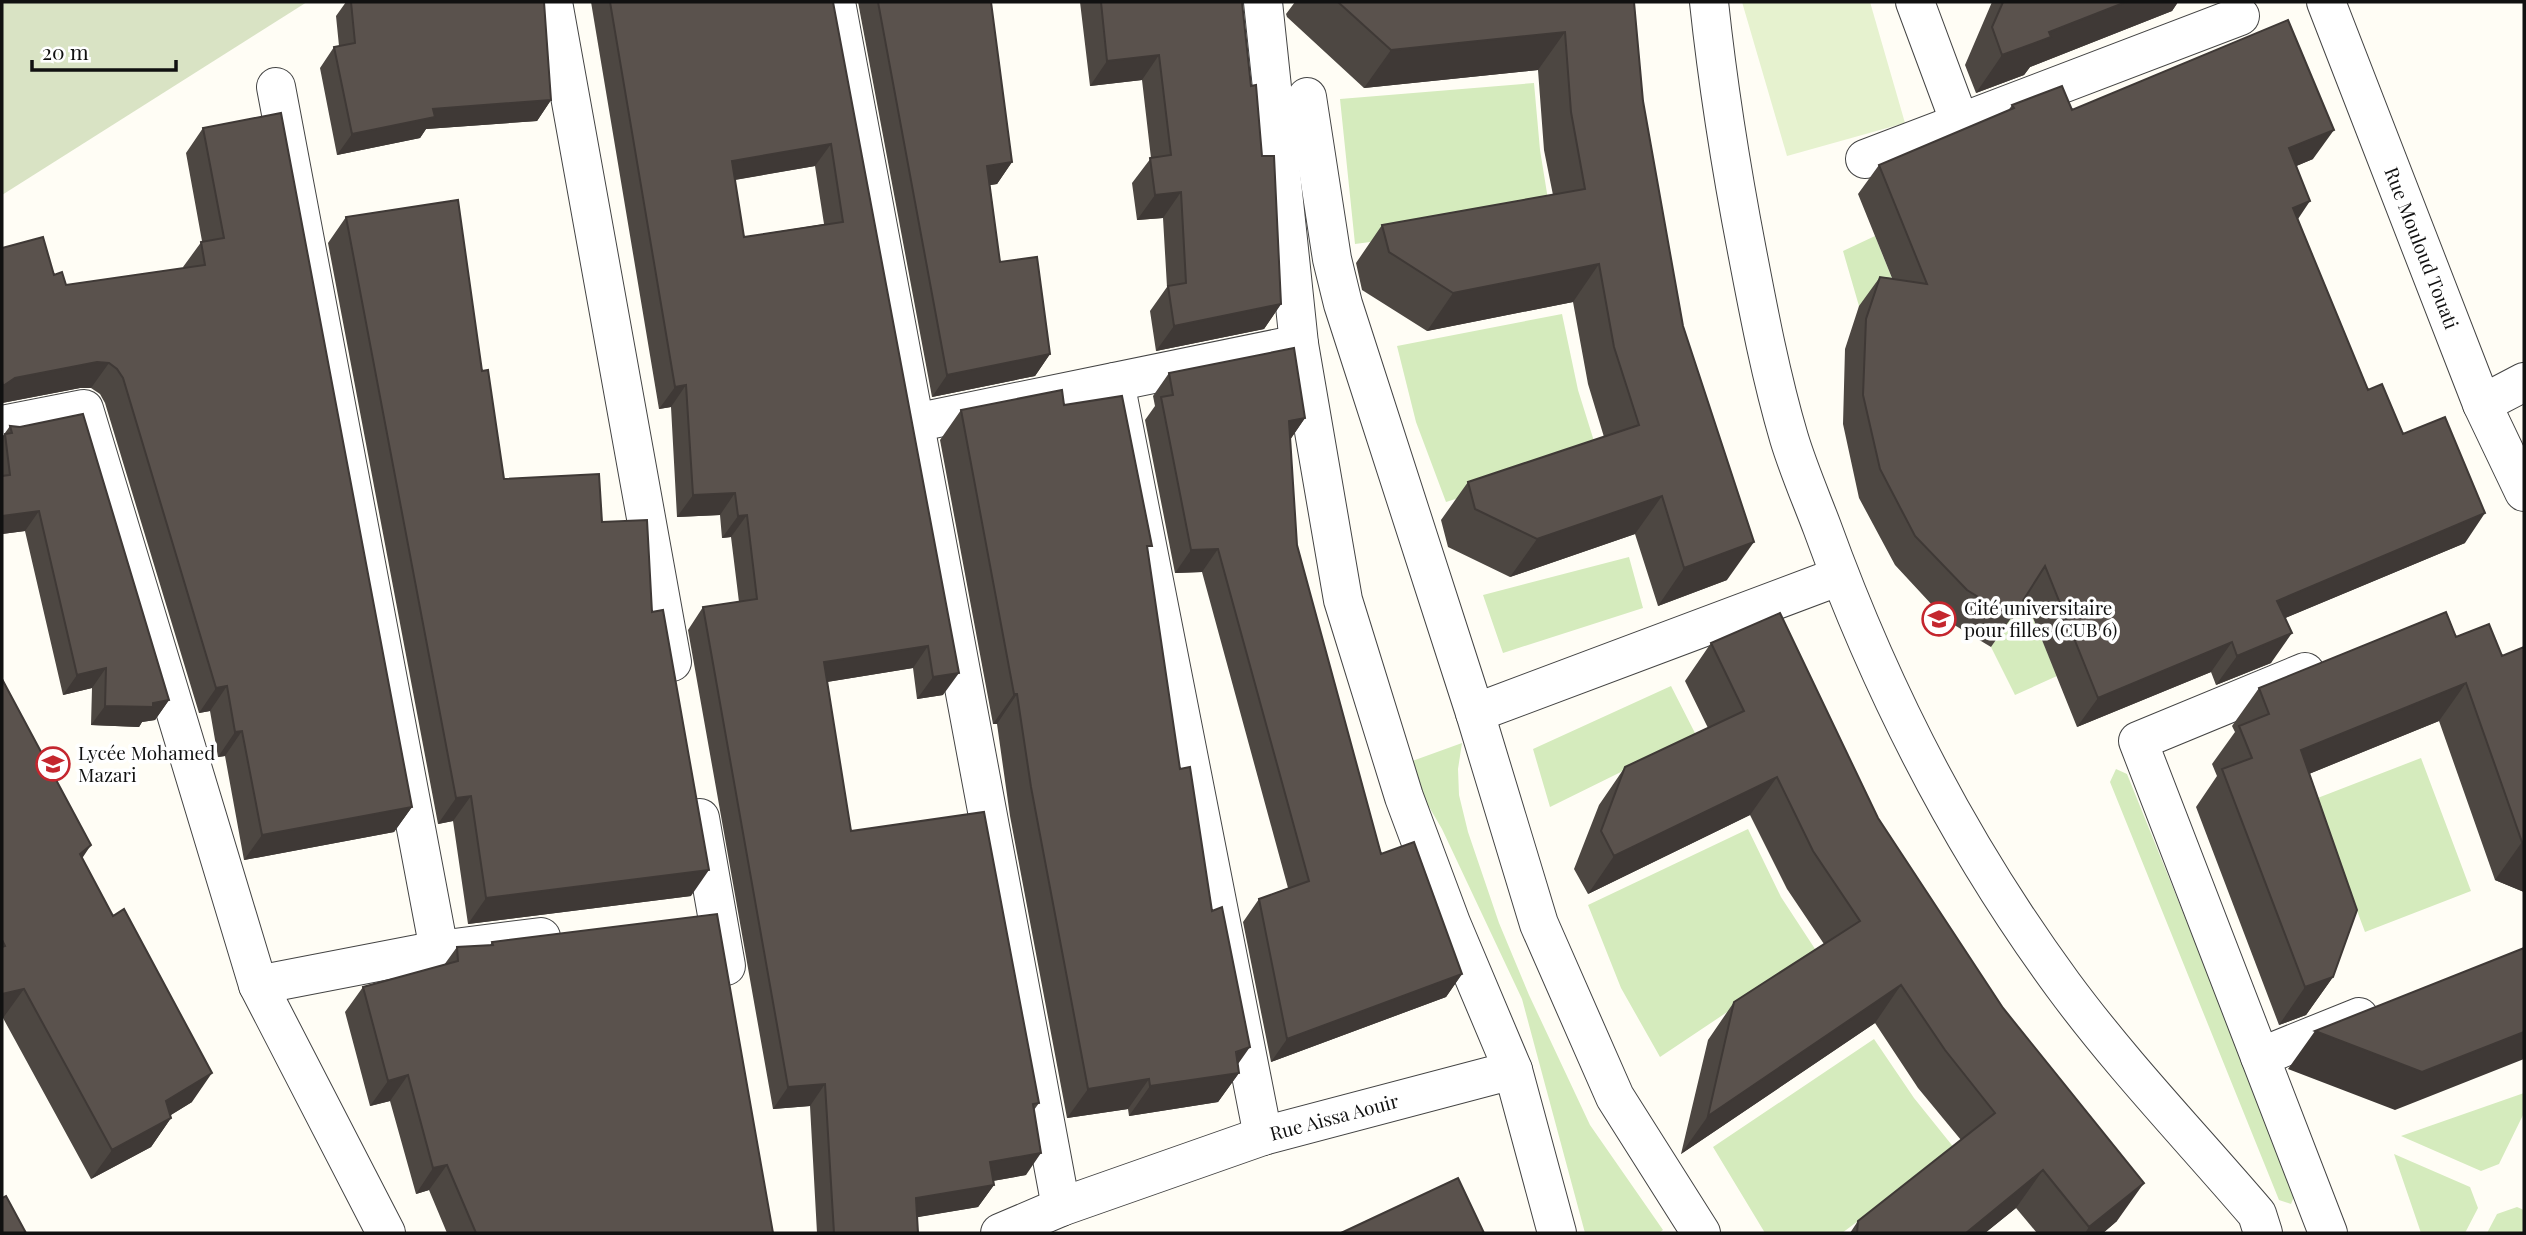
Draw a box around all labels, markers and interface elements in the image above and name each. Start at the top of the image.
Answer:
scale bar [32,28,175,72]
text: 20 m [42,37,89,65]
street label: Rue Mouloud Touati [2379,163,2466,333]
place label: Cité universitaire pour filles (CUB 6) [1964,594,2117,642]
school or university icon: Cité universitaire pour filles (CUB 6) [1920,600,1958,638]
place label: Lycée Mohamed Mazari [78,739,215,787]
school or university icon: Lycée Mohamed Mazari [34,745,72,783]
street label: Rue Aissa Aouir [1267,1087,1402,1146]

